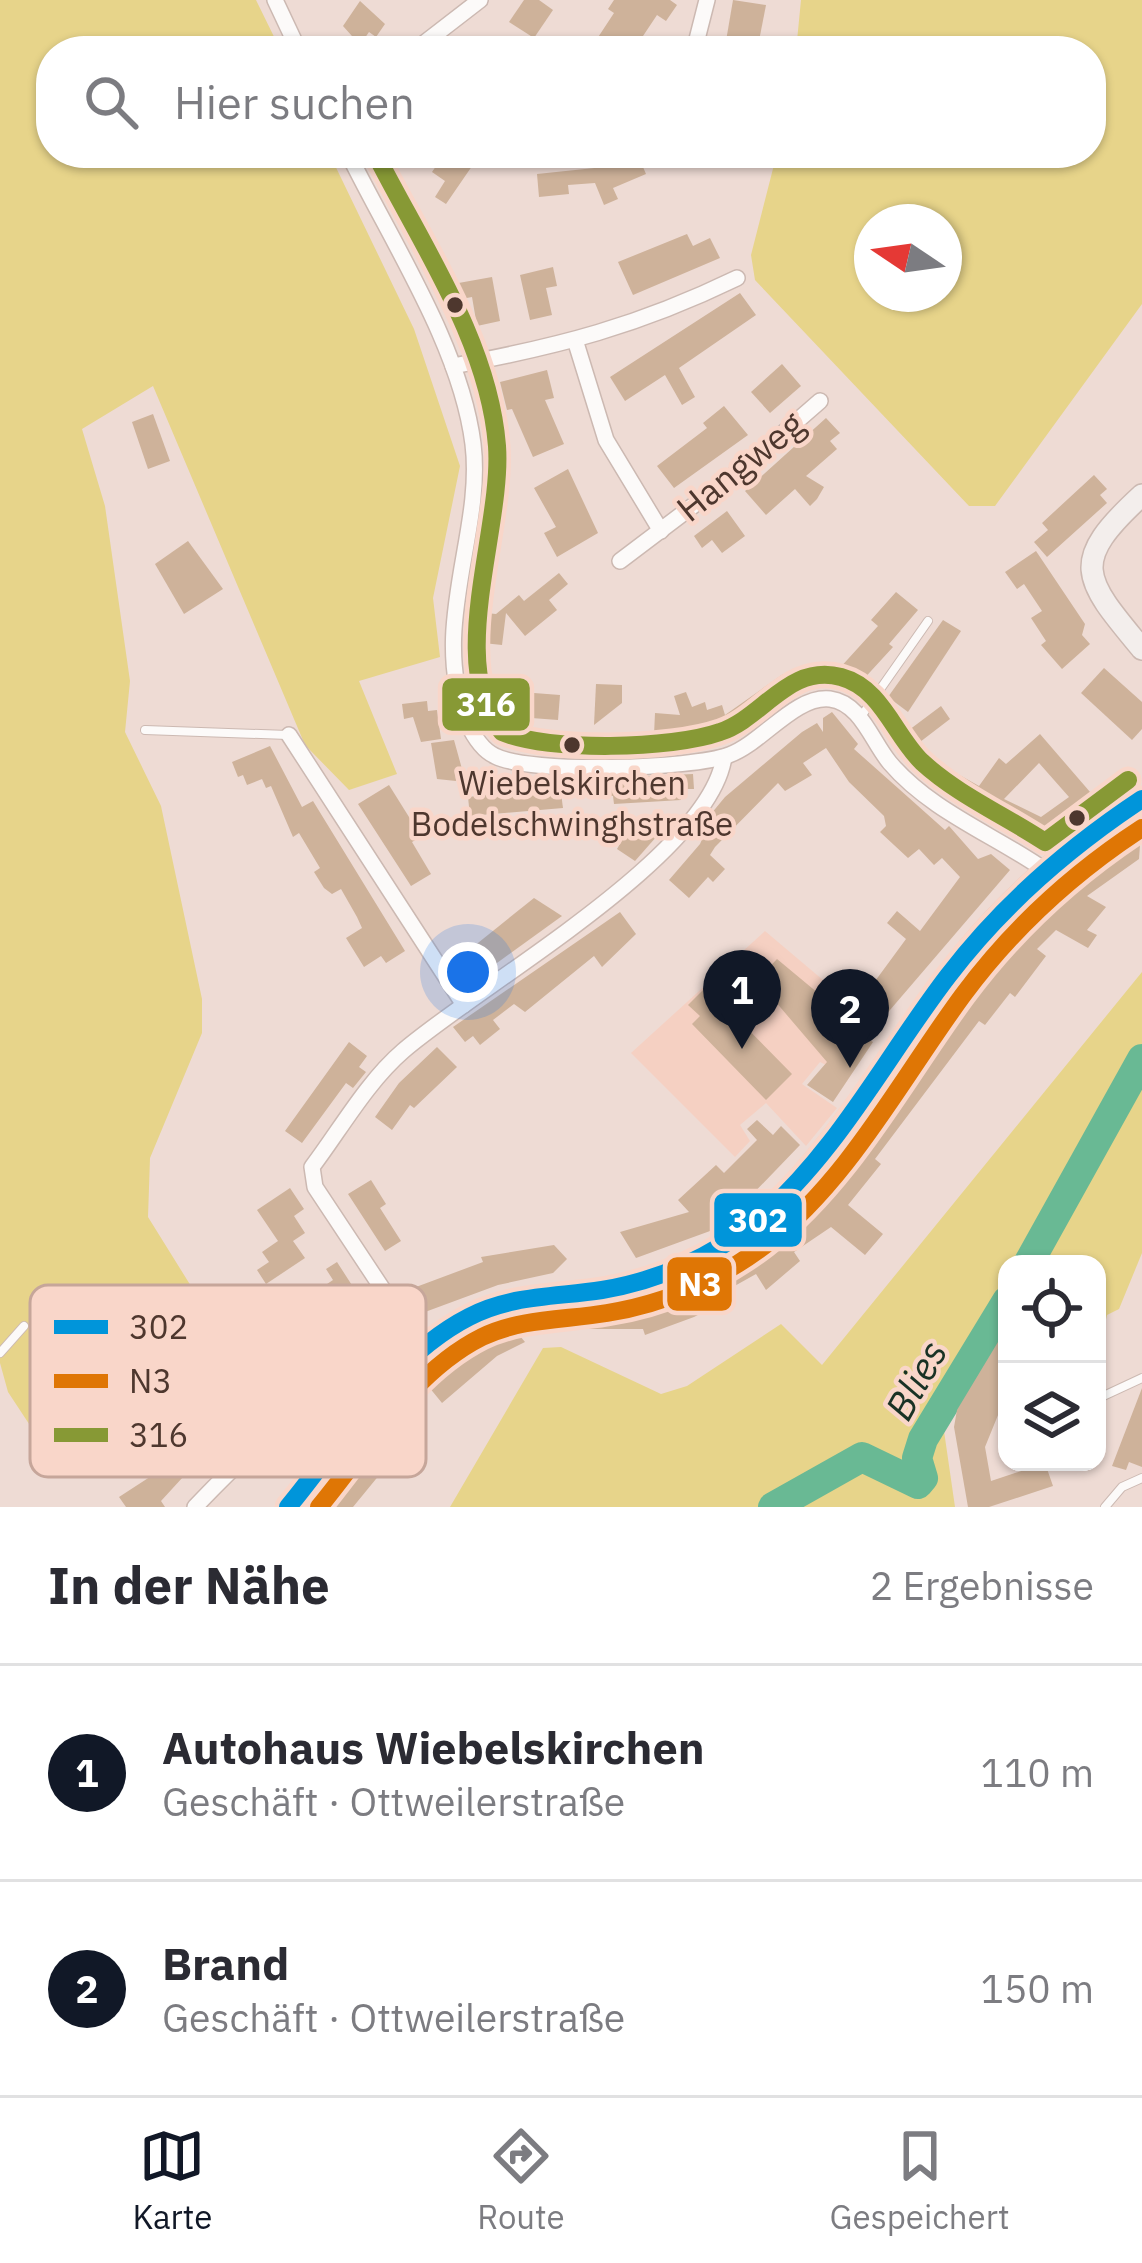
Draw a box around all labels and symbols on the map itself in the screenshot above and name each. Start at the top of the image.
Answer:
north arrow [854,204,962,312]
unlabelled marker [444,294,466,316]
street label: Hangweg [666,400,813,531]
line badge: 316 [440,676,532,733]
text: 316 [456,682,516,725]
marker: Wiebelskirchen Bodelschwinghstraße [561,734,583,756]
place label: Wiebelskirchen Bodelschwinghstraße [411,761,733,845]
unlabelled marker [1066,807,1088,829]
your location [438,942,498,1002]
pin: 1 [703,950,781,1049]
pin: 2 [811,969,889,1068]
line badge: 302 [712,1191,804,1249]
text: 302 [728,1198,788,1241]
line badge: N3 [665,1255,734,1313]
text: N3 [678,1262,722,1305]
legend [30,1285,426,1477]
text: 302 [129,1305,188,1348]
water label: Blies [873,1331,958,1429]
text: N3 [129,1359,172,1402]
text: 316 [129,1413,188,1456]

